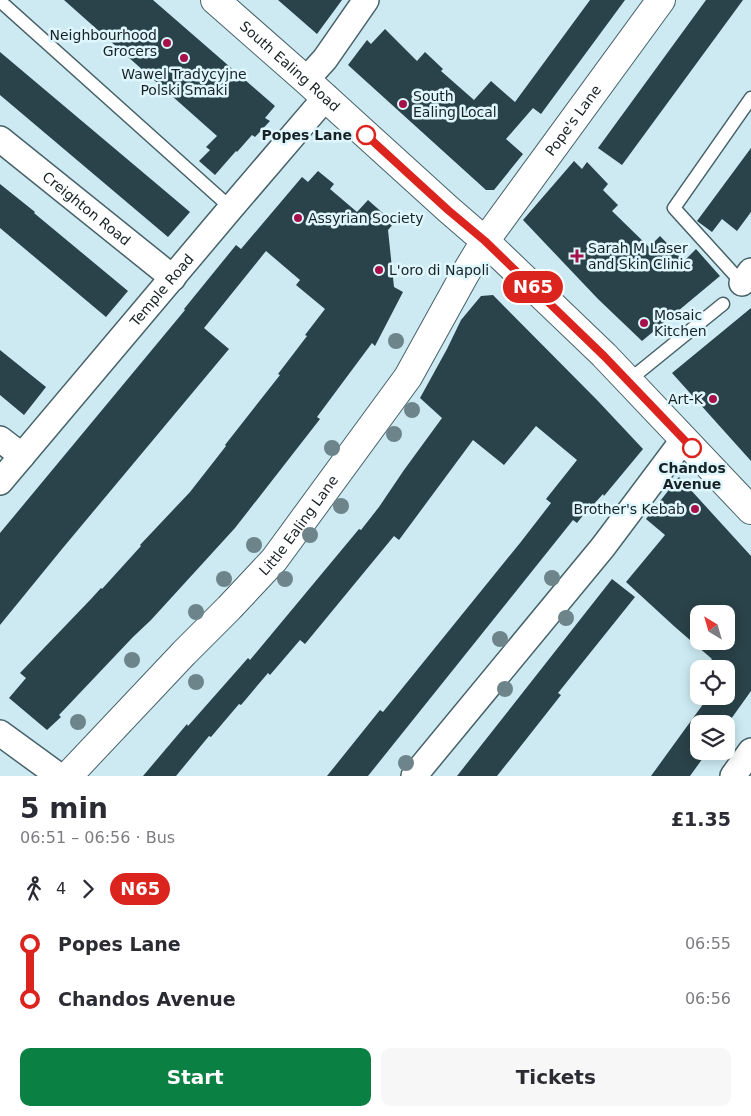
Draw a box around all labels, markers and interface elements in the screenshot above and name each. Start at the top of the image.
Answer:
street label: South Ealing Road [237,18,343,115]
place label: Neighbourhood Grocers [50,27,157,59]
marker: Neighbourhood Grocers [161,37,173,49]
marker: Wawel Tradycyjne Polski Smaki [178,52,190,64]
place label: Wawel Tradycyjne Polski Smaki [121,66,247,98]
street label: Pope's Lane [542,82,604,159]
place label: South Ealing Local [413,88,497,120]
marker: South Ealing Local [397,98,409,110]
marker: Popes Lane [356,125,376,145]
place label: Popes Lane [262,127,352,143]
street label: Creighton Road [39,168,134,249]
place label: Assyrian Society [308,210,423,226]
marker: Assyrian Society [292,212,304,224]
place label: Sarah M Laser and Skin Clinic [588,240,691,272]
marker: Sarah M Laser and Skin Clinic [570,249,584,263]
street label: Temple Road [126,251,197,330]
place label: L'oro di Napoli [389,262,489,278]
marker: L'oro di Napoli [373,264,385,276]
line badge: N65 [504,271,562,303]
text: N65 [513,276,553,297]
place label: Mosaic Kitchen [654,307,707,339]
marker: Mosaic Kitchen [638,317,650,329]
place label: Art-K [668,391,704,407]
marker: Art-K [707,393,719,405]
marker: Chandos Avenue [682,438,702,458]
place label: Chandos Avenue [658,460,726,492]
street label: Little Ealing Lane [256,472,341,579]
place label: Brother's Kebab [574,501,685,517]
marker: Brother's Kebab [689,503,701,515]
north arrow [690,605,735,650]
map controls [690,605,735,760]
button: locate [690,660,735,705]
button: layers [690,715,735,760]
text: 5 min [20,792,108,825]
text: £1.35 [671,808,731,830]
text: 06:51 – 06:56 · Bus [20,828,175,847]
icon: walk [20,875,48,903]
icon: forward [74,875,102,903]
text: N65 [120,878,160,899]
text: 4 [56,879,66,898]
text: Popes Lane [58,933,181,955]
text: 06:55 [685,934,731,953]
text: Chandos Avenue [58,988,236,1010]
text: 06:56 [685,989,731,1008]
button: Start [20,1048,371,1106]
button: Tickets [381,1048,731,1106]

